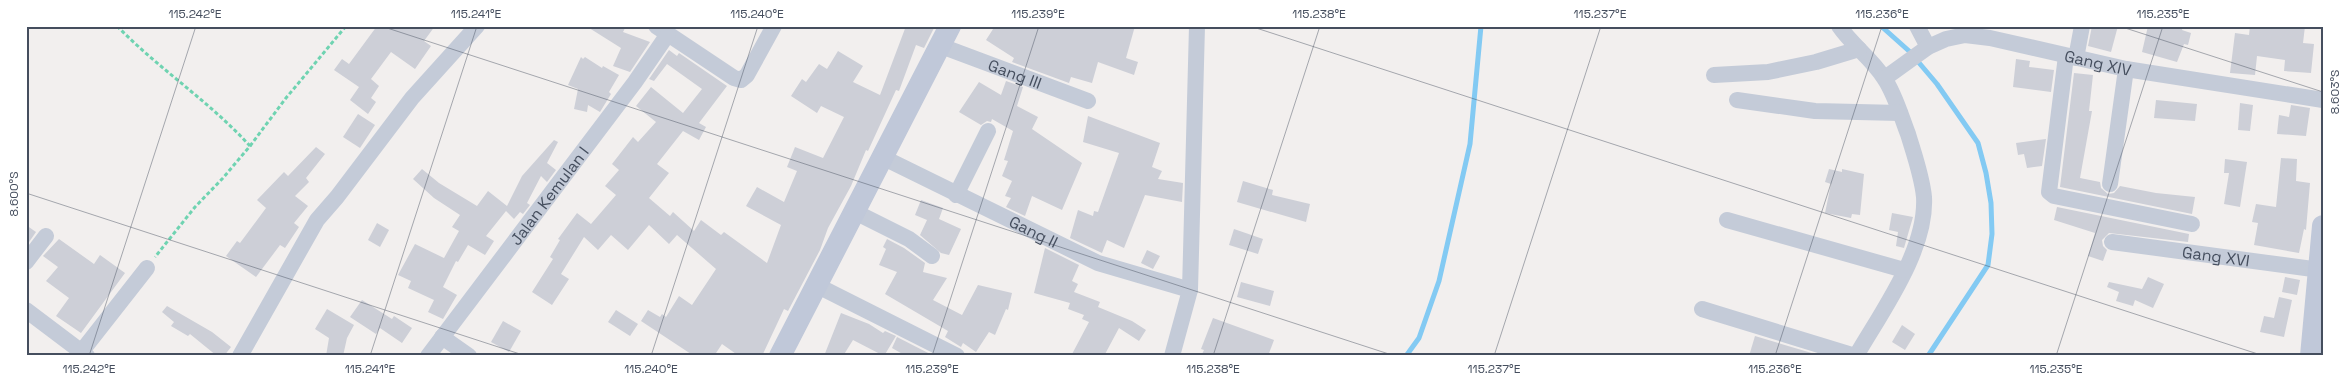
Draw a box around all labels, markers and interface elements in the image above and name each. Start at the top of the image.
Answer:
text: 115.242°E [168,6,222,22]
text: 115.241°E [451,6,502,22]
text: 115.240°E [730,6,784,22]
text: 115.239°E [1011,6,1065,22]
text: 115.238°E [1292,6,1346,22]
text: 115.237°E [1574,6,1627,22]
text: 115.236°E [1855,6,1909,22]
text: 115.235°E [2136,6,2190,22]
street label: Gang XIV [2062,45,2133,80]
street label: Gang III [985,54,1045,93]
text: 8.603°S [2327,70,2343,114]
street label: Jalan Kemulan I [505,142,593,249]
text: 8.600°S [6,171,22,217]
street label: Gang II [1006,211,1062,252]
street label: Gang XVI [2181,241,2251,271]
text: 115.242°E [62,361,116,377]
text: 115.241°E [345,361,396,377]
text: 115.240°E [624,361,678,377]
text: 115.239°E [905,361,959,377]
text: 115.238°E [1186,361,1240,377]
text: 115.237°E [1468,361,1521,377]
text: 115.236°E [1748,361,1802,377]
text: 115.235°E [2029,361,2083,377]

